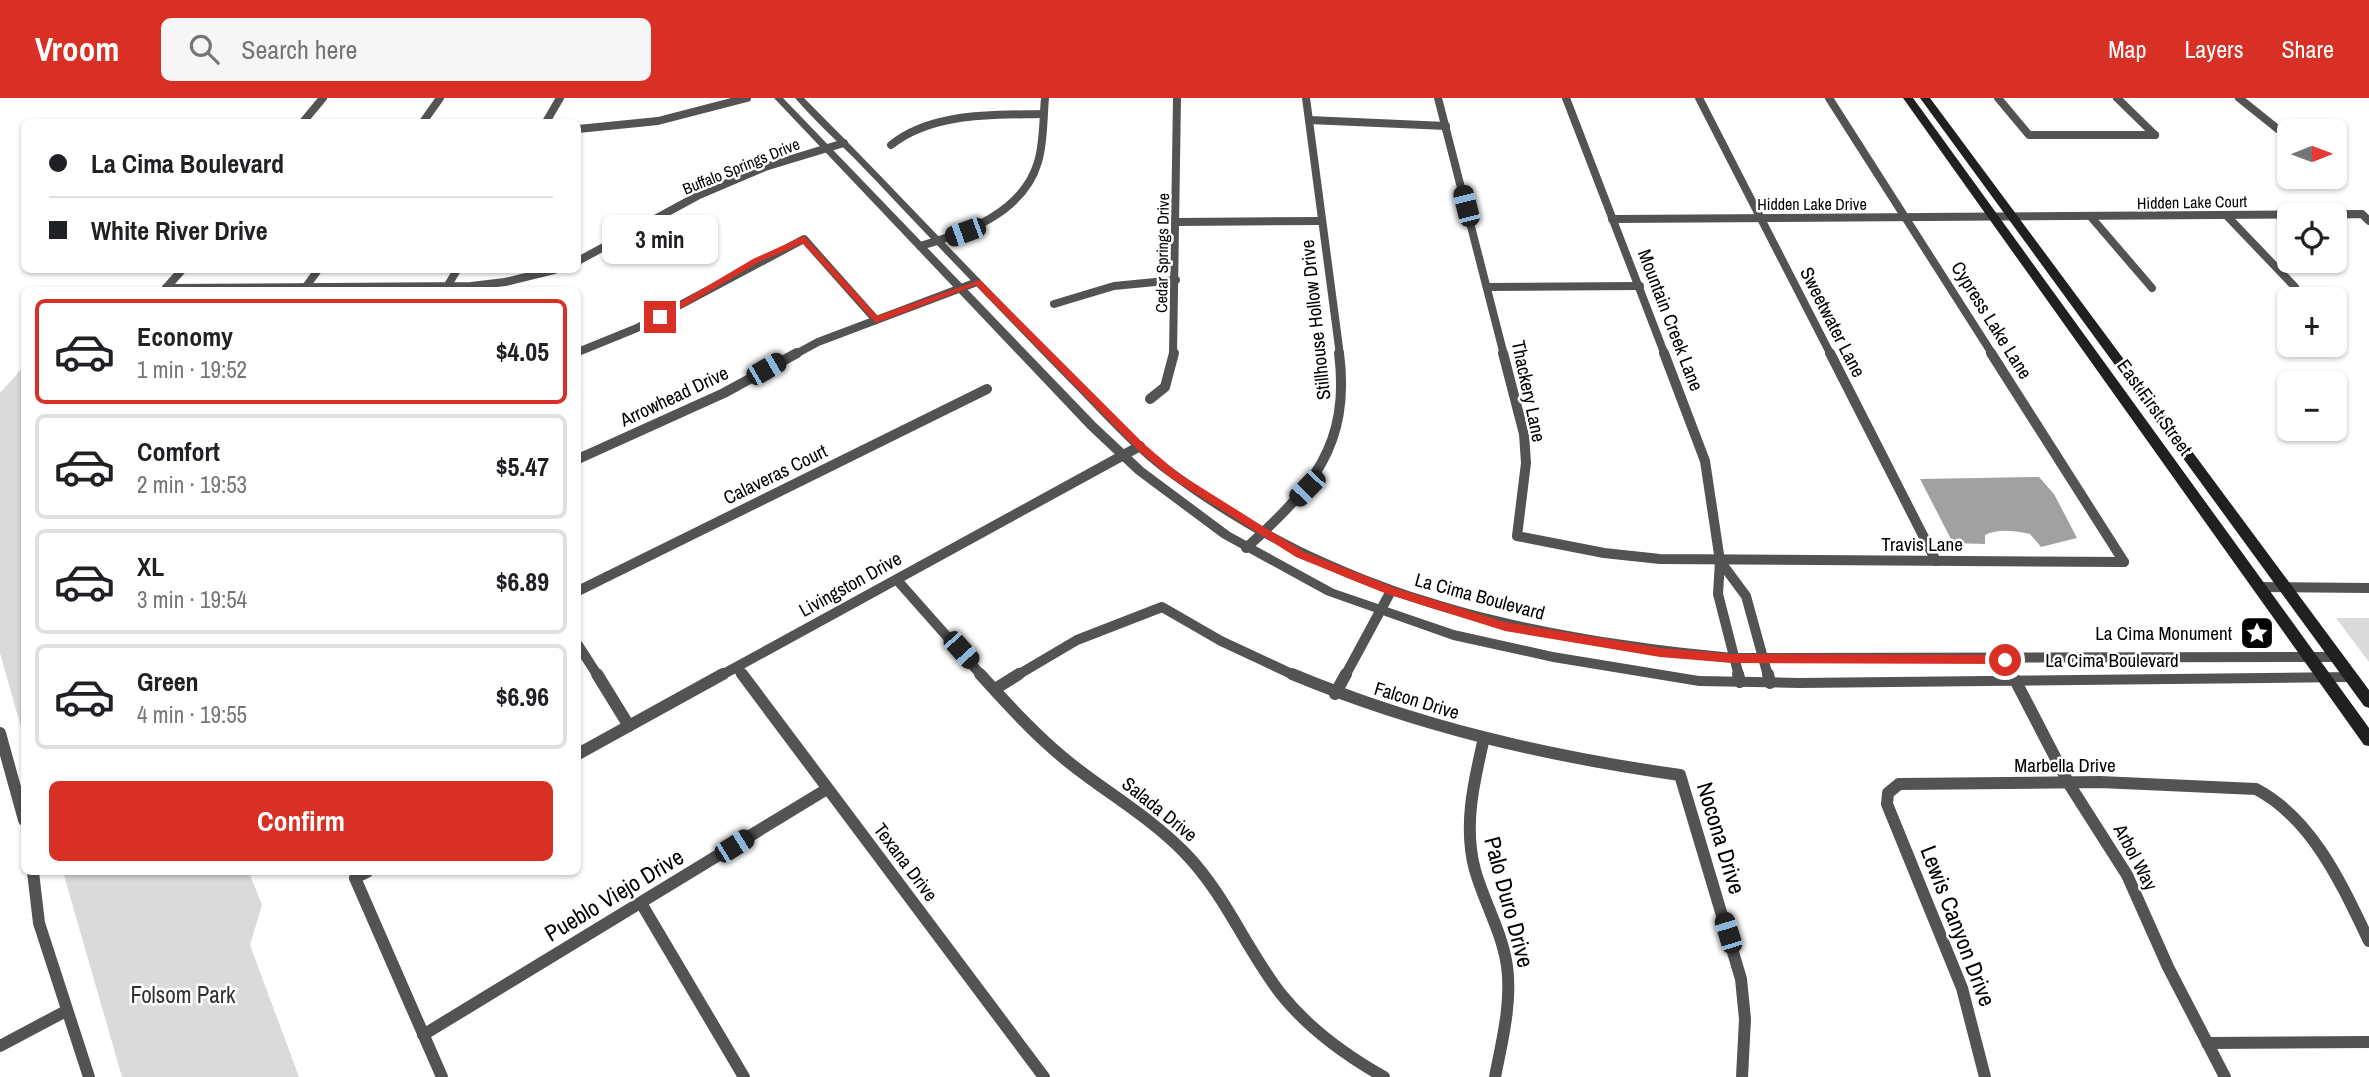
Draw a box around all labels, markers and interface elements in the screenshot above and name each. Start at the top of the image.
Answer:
search box [161,18,651,81]
text: Vroom [35,27,119,71]
icon: search [185,30,223,68]
text: Search here [241,32,357,67]
text: Map [2108,33,2146,65]
text: Layers [2184,33,2243,65]
text: Share [2281,33,2334,65]
north arrow [2277,119,2347,189]
map controls [2277,119,2347,441]
street label: Buffalo Springs Drive [679,132,803,200]
text: La Cima Boulevard [91,146,284,181]
car [1451,183,1482,229]
street label: Hidden Lake Court [2137,190,2248,214]
street label: Cedar Springs Drive [1150,193,1174,313]
street label: Hidden Lake Drive [1757,193,1867,215]
button: locate [2277,203,2347,273]
text: White River Drive [91,213,268,248]
car [942,215,989,249]
callout: 3 min [602,216,718,264]
text: 3 min [635,224,685,255]
street label: Stillhouse Hollow Drive [1294,239,1336,401]
street label: Mountain Creek Lane [1632,245,1710,395]
street label: Cypress Lake Lane [1945,256,2039,384]
street label: Sweetwater Lane [1794,262,1872,382]
button: + [2277,287,2347,357]
route end [644,301,676,333]
text: Economy [137,319,233,354]
icon: car [53,320,116,383]
text: $4.05 [496,334,549,369]
street label: Thackery Lane [1506,338,1552,444]
car [743,349,790,389]
text: 1 min · 19:52 [137,354,247,385]
street label: East First Street [2111,354,2199,461]
street label: Arrowhead Drive [615,360,732,433]
button: − [2277,371,2347,441]
text: Comfort [137,434,220,469]
icon: car [53,435,116,498]
street label: Calaveras Court [719,437,832,510]
text: $5.47 [496,449,549,484]
car [1285,466,1330,510]
text: 2 min · 19:53 [137,469,247,500]
street label: Travis Lane [1881,531,1963,557]
street label: Livingston Drive [794,545,906,623]
text: XL [137,549,164,584]
icon: car [53,550,116,613]
text: $6.89 [496,564,549,599]
street label: La Cima Boulevard [1412,566,1548,626]
text: 3 min · 19:54 [137,584,247,615]
place icon: La Cima Monument [2238,614,2276,652]
place label: La Cima Monument [2095,620,2233,646]
car [940,627,983,673]
route start [1989,644,2021,676]
street label: La Cima Boulevard [2045,647,2179,673]
text: Green [137,664,199,699]
icon: car [53,665,116,728]
street label: Falcon Drive [1371,675,1463,725]
text: $6.96 [496,679,549,714]
text: 4 min · 19:55 [137,699,247,730]
street label: Marbella Drive [2014,752,2116,778]
street label: Salada Drive [1117,771,1203,847]
street label: Nocona Drive [1690,778,1753,898]
button: Confirm [49,781,553,861]
street label: Texana Drive [868,818,944,906]
street label: Arbol Way [2107,819,2164,895]
car [711,826,758,866]
street label: Palo Duro Drive [1477,833,1542,971]
street label: Pueblo Viejo Drive [538,841,689,948]
street label: Lewis Canyon Drive [1914,841,2003,1011]
car [1712,910,1745,956]
park label: Folsom Park [131,979,236,1010]

